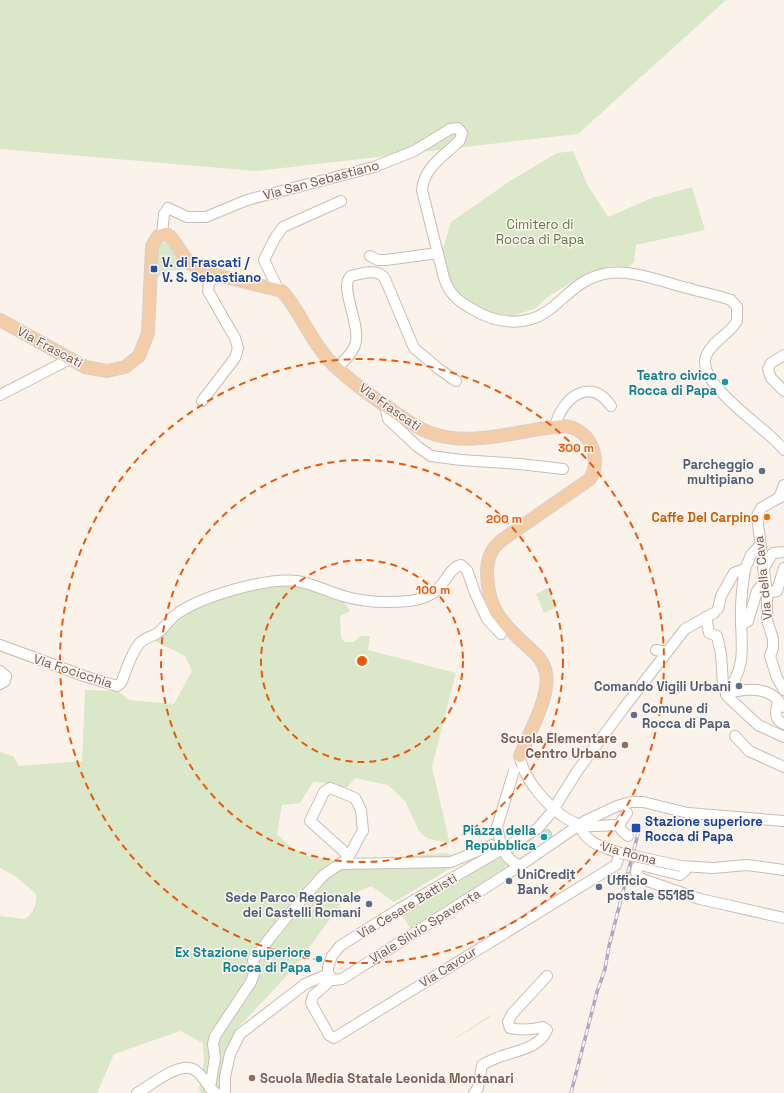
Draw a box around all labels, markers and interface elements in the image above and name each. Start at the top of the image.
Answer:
street label: Via San Sebastiano [261,156,381,204]
park label: Cimitero di Rocca di Papa [496,216,585,248]
place label: V. di Frascati / V. S. Sebastiano [162,254,261,286]
marker: V. di Frascati / V. S. Sebastiano [149,264,159,274]
street label: Via Frascati [14,323,86,371]
place label: Teatro civico Rocca di Papa [629,367,717,399]
marker: Teatro civico Rocca di Papa [720,377,730,387]
street label: Via Frascati [356,379,424,435]
text: 300 m [558,440,594,456]
place label: Parcheggio multipiano [683,456,754,488]
marker: Parcheggio multipiano [757,466,767,476]
place label: Caffe Del Carpino [651,509,759,526]
text: 200 m [486,511,522,527]
marker: Caffe Del Carpino [762,512,772,522]
street label: Via della Cava [750,534,776,621]
text: 100 m [416,582,450,598]
street label: Via Focicchia [31,650,115,692]
centre of rings [355,654,369,668]
place label: Comando Vigili Urbani [594,678,731,695]
marker: Comando Vigili Urbani [734,681,744,691]
place label: Comune di Rocca di Papa [642,700,731,732]
marker: Comune di Rocca di Papa [629,710,639,720]
place label: Scuola Elementare Centro Urbano [501,730,617,762]
marker: Scuola Elementare Centro Urbano [620,740,630,750]
place label: Stazione superiore Rocca di Papa [645,813,763,845]
place label: Piazza della Repubblica [463,822,536,854]
marker: Stazione superiore Rocca di Papa [630,822,642,834]
marker: Piazza della Repubblica [539,832,549,842]
street label: Via Roma [599,837,659,869]
place label: UniCredit Bank [517,866,576,898]
street label: Via Cesare Battisti [354,870,460,942]
place label: Ufficio postale 55185 [607,872,695,904]
marker: UniCredit Bank [504,876,514,886]
marker: Ufficio postale 55185 [594,882,604,892]
street label: Viale Silvio Spaventa [366,885,484,967]
place label: Sede Parco Regionale dei Castelli Romani [226,889,361,921]
marker: Sede Parco Regionale dei Castelli Romani [364,899,374,909]
street label: Via Cavour [416,942,480,991]
place label: Ex Stazione superiore Rocca di Papa [175,944,311,976]
marker: Ex Stazione superiore Rocca di Papa [314,954,324,964]
place label: Scuola Media Statale Leonida Montanari [260,1070,514,1087]
marker: Scuola Media Statale Leonida Montanari [247,1073,257,1083]

